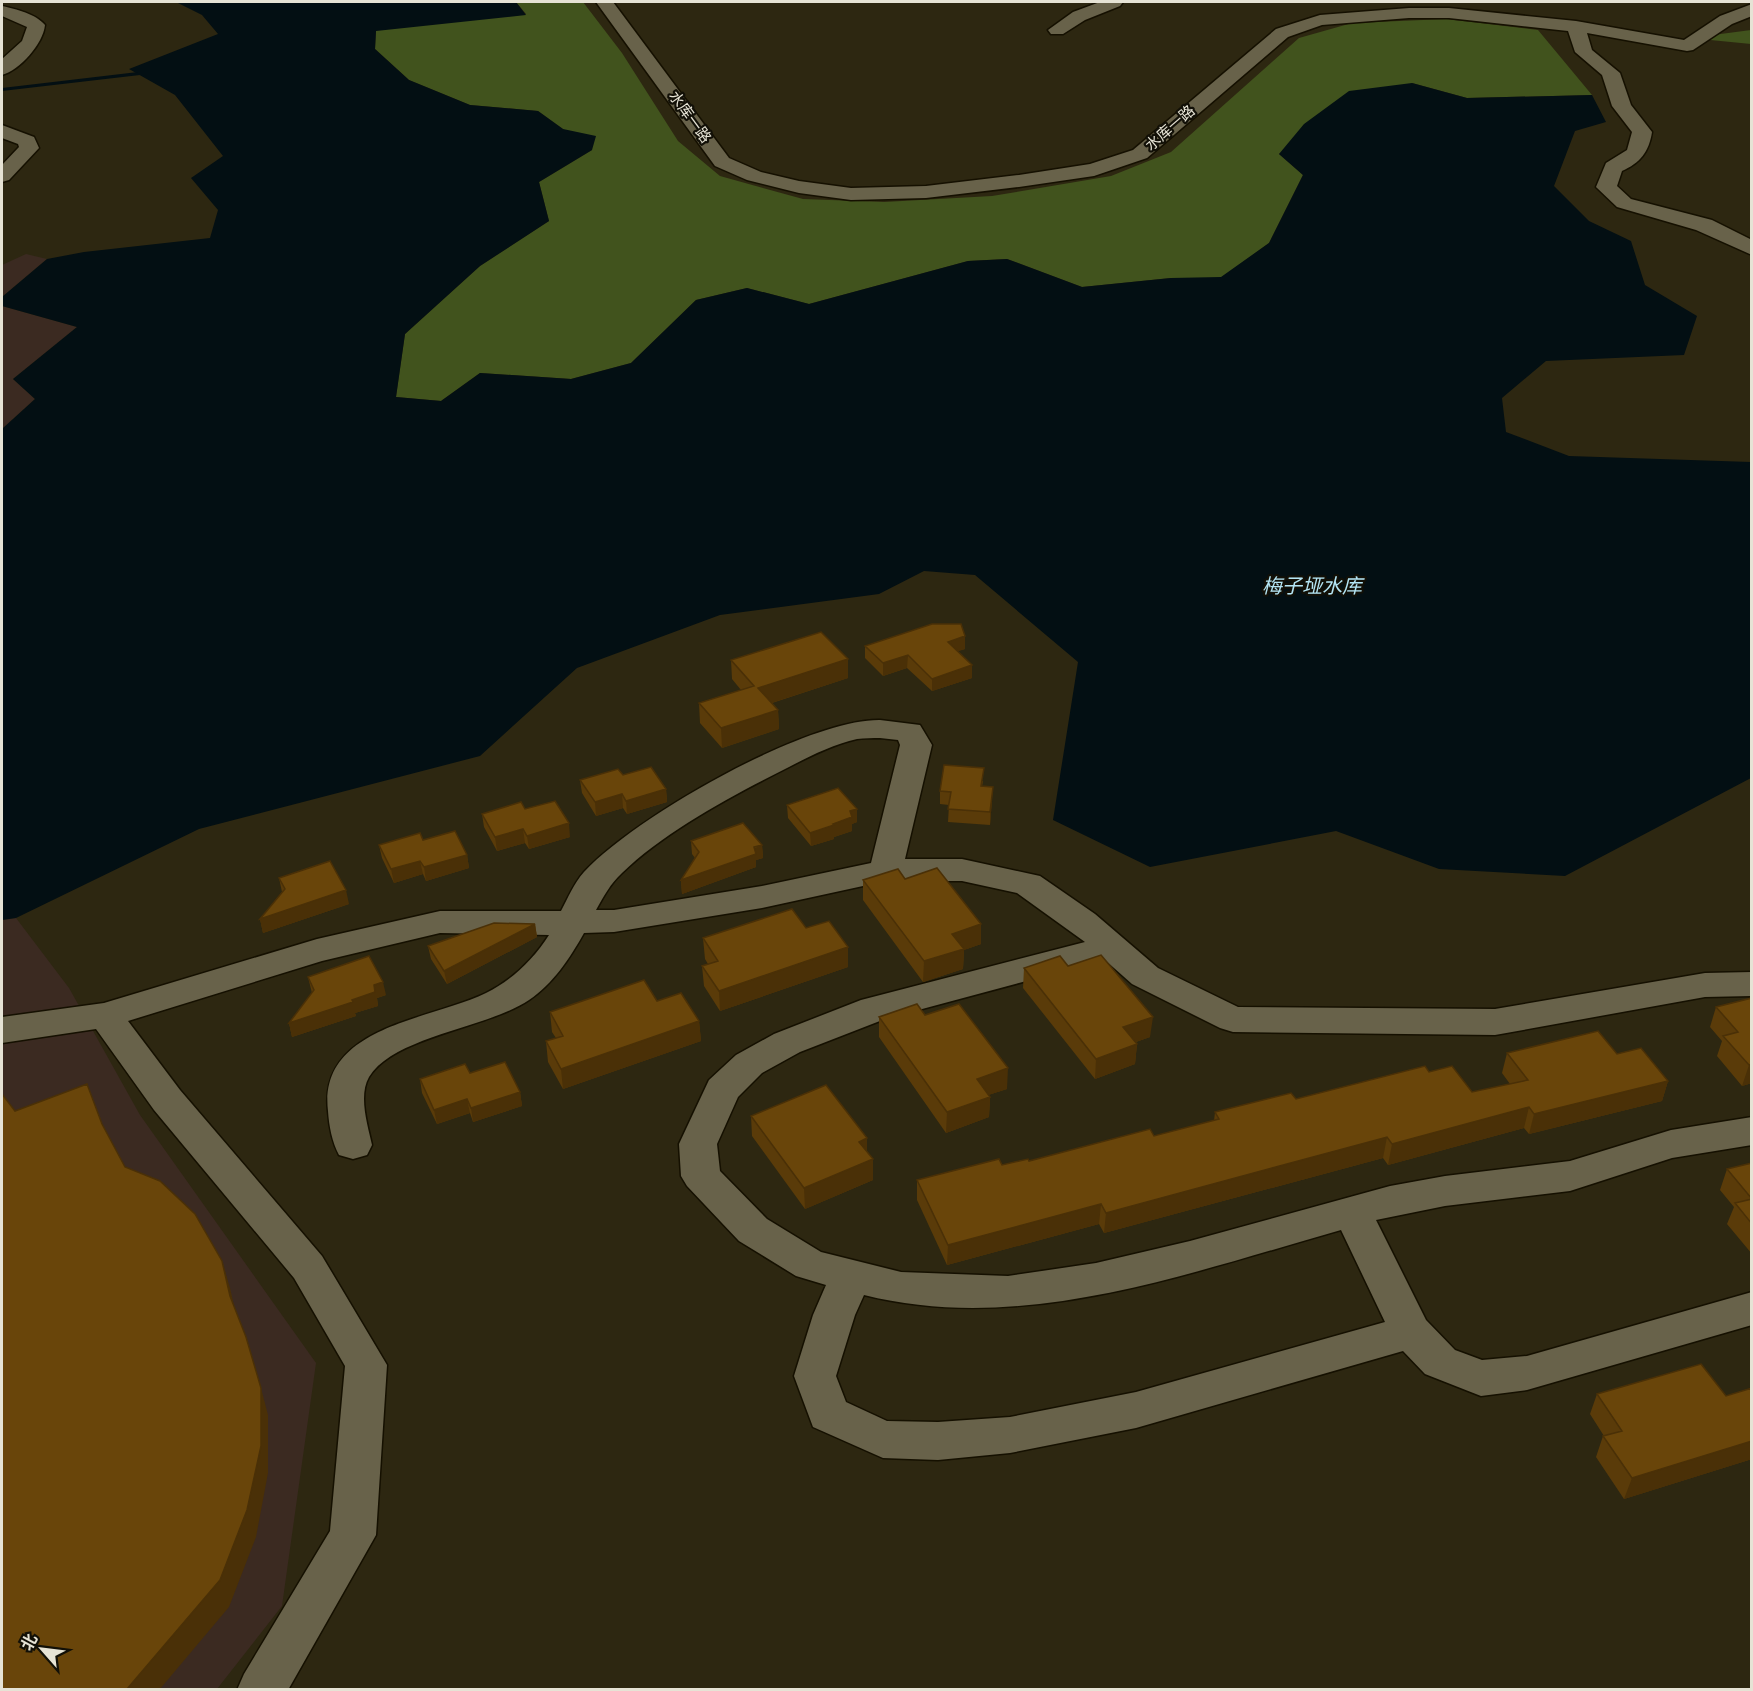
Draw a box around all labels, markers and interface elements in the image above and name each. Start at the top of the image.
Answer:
street label: 水库一路 [665,87,715,147]
street label: 水库一路 [1141,102,1199,154]
water label: 梅子垭水库 [1262,574,1365,598]
north arrow [12,1619,72,1679]
text: 北 [17,1631,41,1654]

